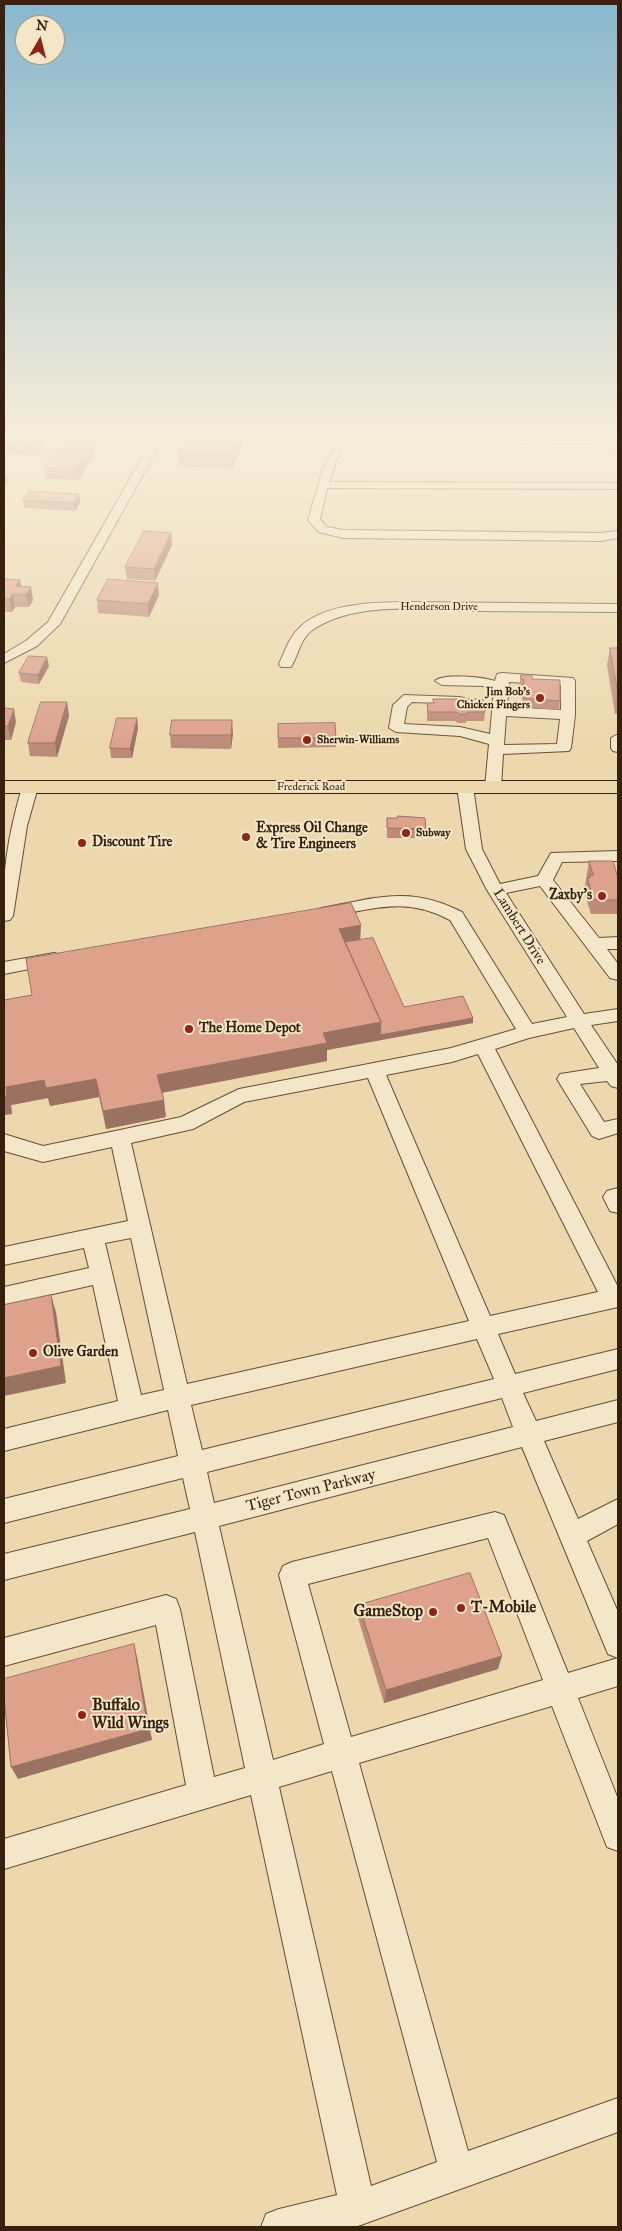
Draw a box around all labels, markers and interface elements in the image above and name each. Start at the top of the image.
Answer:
north arrow [15,15,65,65]
text: N [35,16,49,35]
street label: Henderson Drive [400,600,478,614]
place label: Jim Bob's Chicken Fingers [457,685,530,711]
marker: Jim Bob's Chicken Fingers [534,692,546,704]
place label: Sherwin-Williams [317,733,399,747]
marker: Sherwin-Williams [301,734,313,746]
street label: Frederick Road [277,780,345,794]
place label: Express Oil Change & Tire Engineers [256,821,368,854]
place label: Subway [416,826,450,840]
marker: Subway [400,827,412,839]
marker: Express Oil Change & Tire Engineers [240,831,252,843]
place label: Discount Tire [92,835,172,851]
marker: Discount Tire [76,837,88,849]
street label: Lambert Drive [489,886,549,968]
place label: Zaxby's [549,888,592,904]
marker: Zaxby's [596,890,608,902]
place label: The Home Depot [199,1021,301,1037]
marker: The Home Depot [183,1023,195,1035]
place label: Olive Garden [43,1345,118,1361]
marker: Olive Garden [27,1347,39,1359]
street label: Tiger Town Parkway [244,1466,378,1516]
place label: T-Mobile [471,1598,536,1618]
place label: GameStop [353,1602,423,1622]
marker: T-Mobile [455,1602,467,1614]
marker: GameStop [427,1606,439,1618]
place label: Buffalo Wild Wings [92,1696,169,1734]
marker: Buffalo Wild Wings [76,1709,88,1721]

